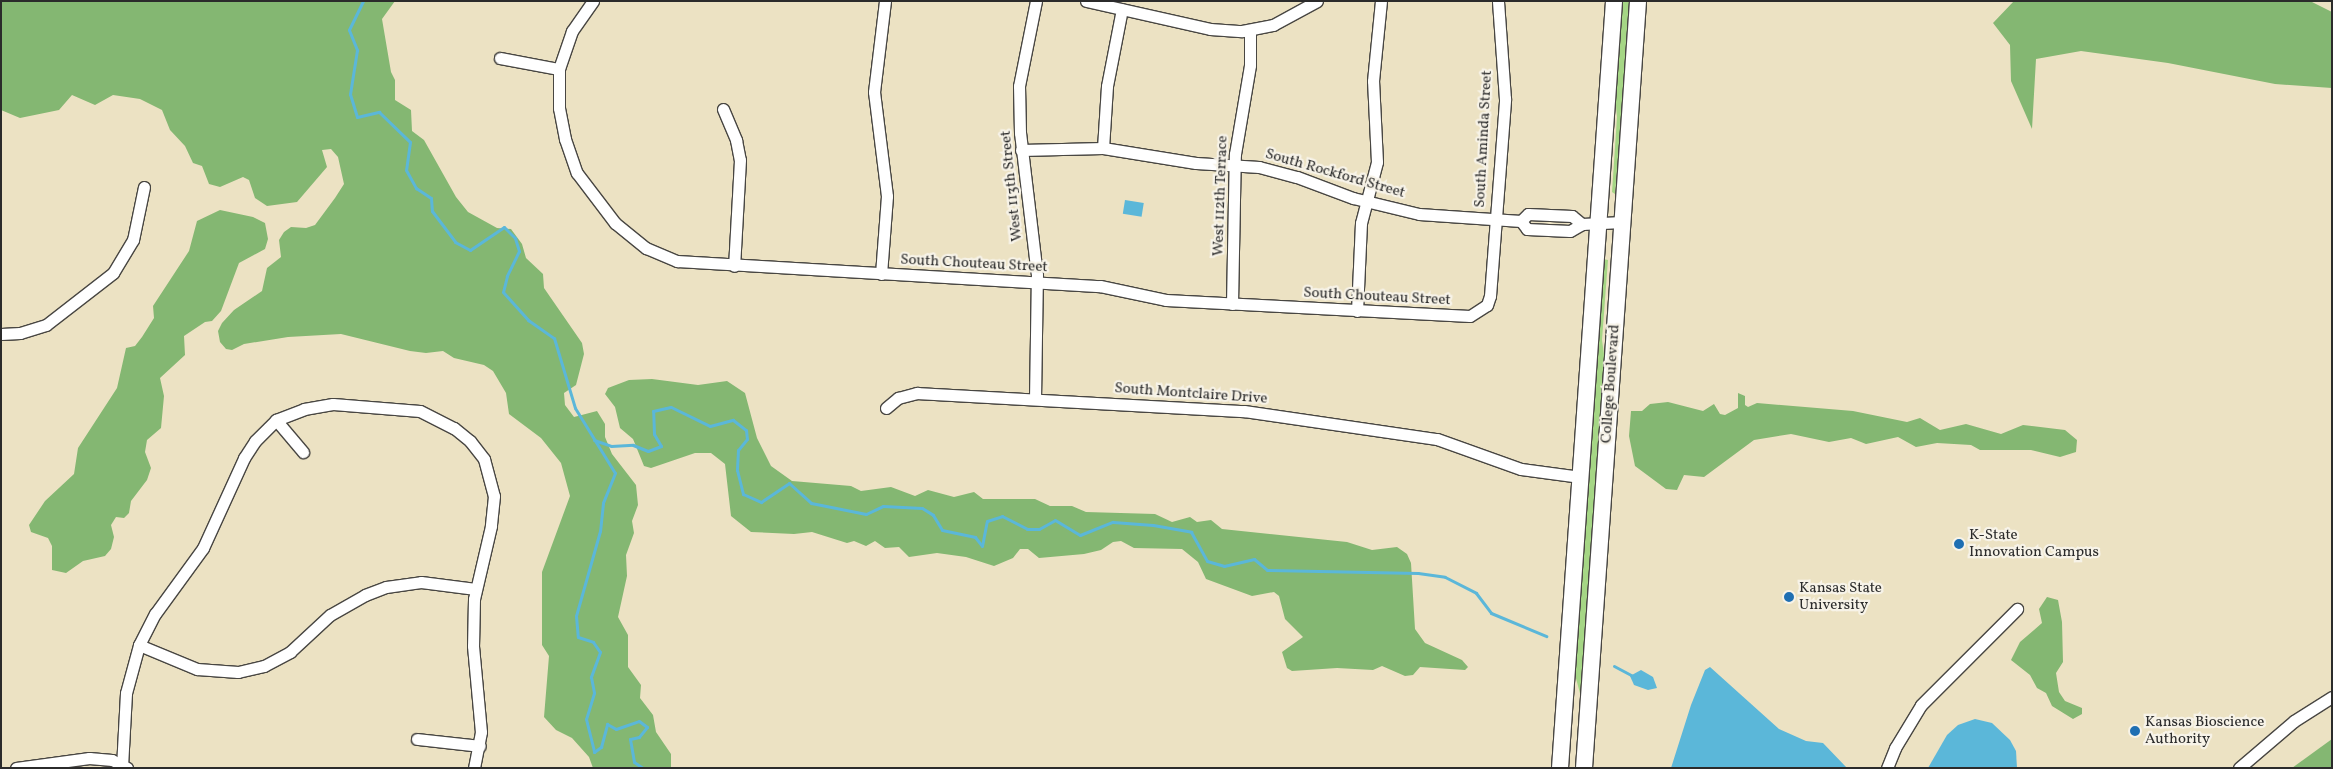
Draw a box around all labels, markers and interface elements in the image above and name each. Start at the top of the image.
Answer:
street label: South Aminda Street [1471,70,1497,208]
street label: West 113th Street [997,130,1027,242]
street label: West 112th Terrace [1210,135,1232,257]
street label: South Rockford Street [1263,145,1407,203]
street label: South Chouteau Street [900,251,1048,277]
street label: South Chouteau Street [1303,284,1451,310]
street label: College Boulevard [1598,324,1624,444]
street label: South Montclaire Drive [1114,380,1268,408]
place label: K-State Innovation Campus [1969,526,2099,561]
marker: K-State Innovation Campus [1953,538,1965,550]
place label: Kansas State University [1799,579,1882,614]
marker: Kansas State University [1783,591,1795,603]
place label: Kansas Bioscience Authority [2145,713,2264,748]
marker: Kansas Bioscience Authority [2129,725,2141,737]

